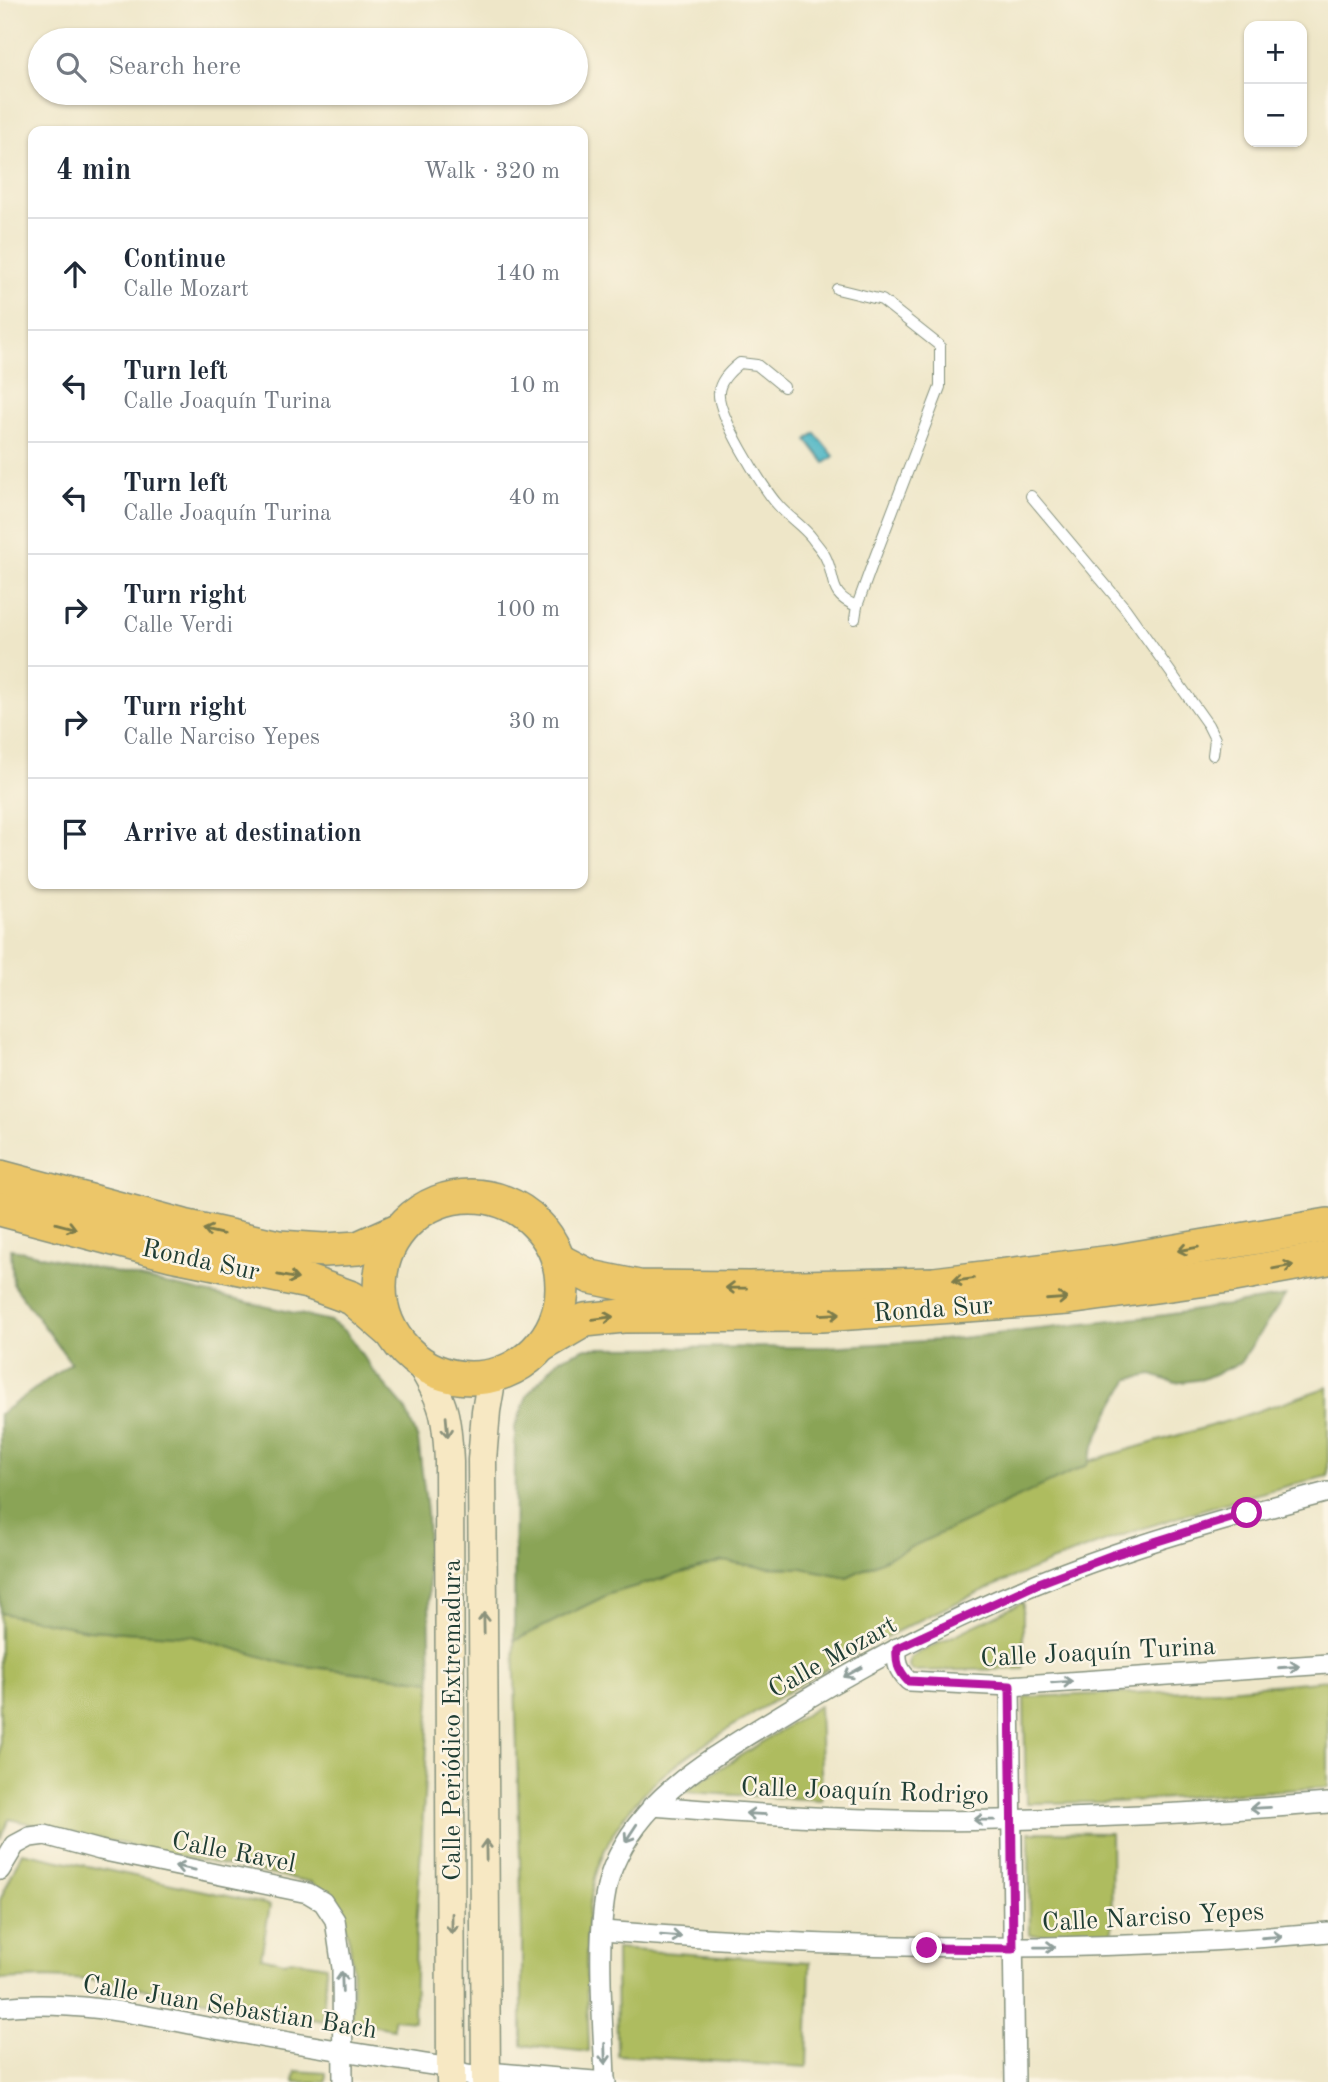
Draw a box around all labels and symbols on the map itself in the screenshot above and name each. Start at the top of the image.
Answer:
one-way arrow [54,1220,77,1233]
one-way arrow [202,1225,225,1238]
street label: Ronda Sur [139,1236,262,1286]
one-way arrow [1177,1243,1200,1256]
one-way arrow [1271,1259,1293,1273]
one-way arrow [276,1271,299,1285]
one-way arrow [952,1274,975,1287]
one-way arrow [725,1281,748,1295]
one-way arrow [1046,1292,1068,1305]
street label: Ronda Sur [872,1293,994,1327]
one-way arrow [819,1308,842,1321]
one-way arrow [591,1311,614,1324]
one-way arrow [441,1415,454,1438]
route start [1231,1497,1262,1528]
street label: Calle Periódico Extremadura [440,1559,466,1881]
one-way arrow [477,1611,491,1634]
street label: Calle Mozart [764,1612,901,1704]
street label: Calle Joaquín Turina [980,1634,1217,1672]
one-way arrow [1277,1660,1299,1673]
one-way arrow [844,1665,864,1679]
one-way arrow [1050,1675,1072,1688]
street label: Calle Joaquín Rodrigo [740,1775,989,1809]
one-way arrow [1249,1802,1272,1815]
one-way arrow [746,1807,768,1820]
one-way arrow [973,1813,996,1827]
one-way arrow [624,1823,639,1842]
street label: Calle Ravel [169,1828,298,1878]
one-way arrow [479,1839,493,1862]
one-way arrow [174,1861,197,1875]
street label: Calle Narciso Yepes [1041,1899,1265,1937]
one-way arrow [445,1912,459,1935]
one-way arrow [659,1930,682,1943]
one-way arrow [1260,1930,1283,1943]
route end [911,1932,942,1963]
one-way arrow [1033,1940,1056,1954]
one-way arrow [336,1971,349,1994]
street label: Calle Juan Sebastian Bach [81,1972,379,2044]
one-way arrow [598,2043,611,2066]

